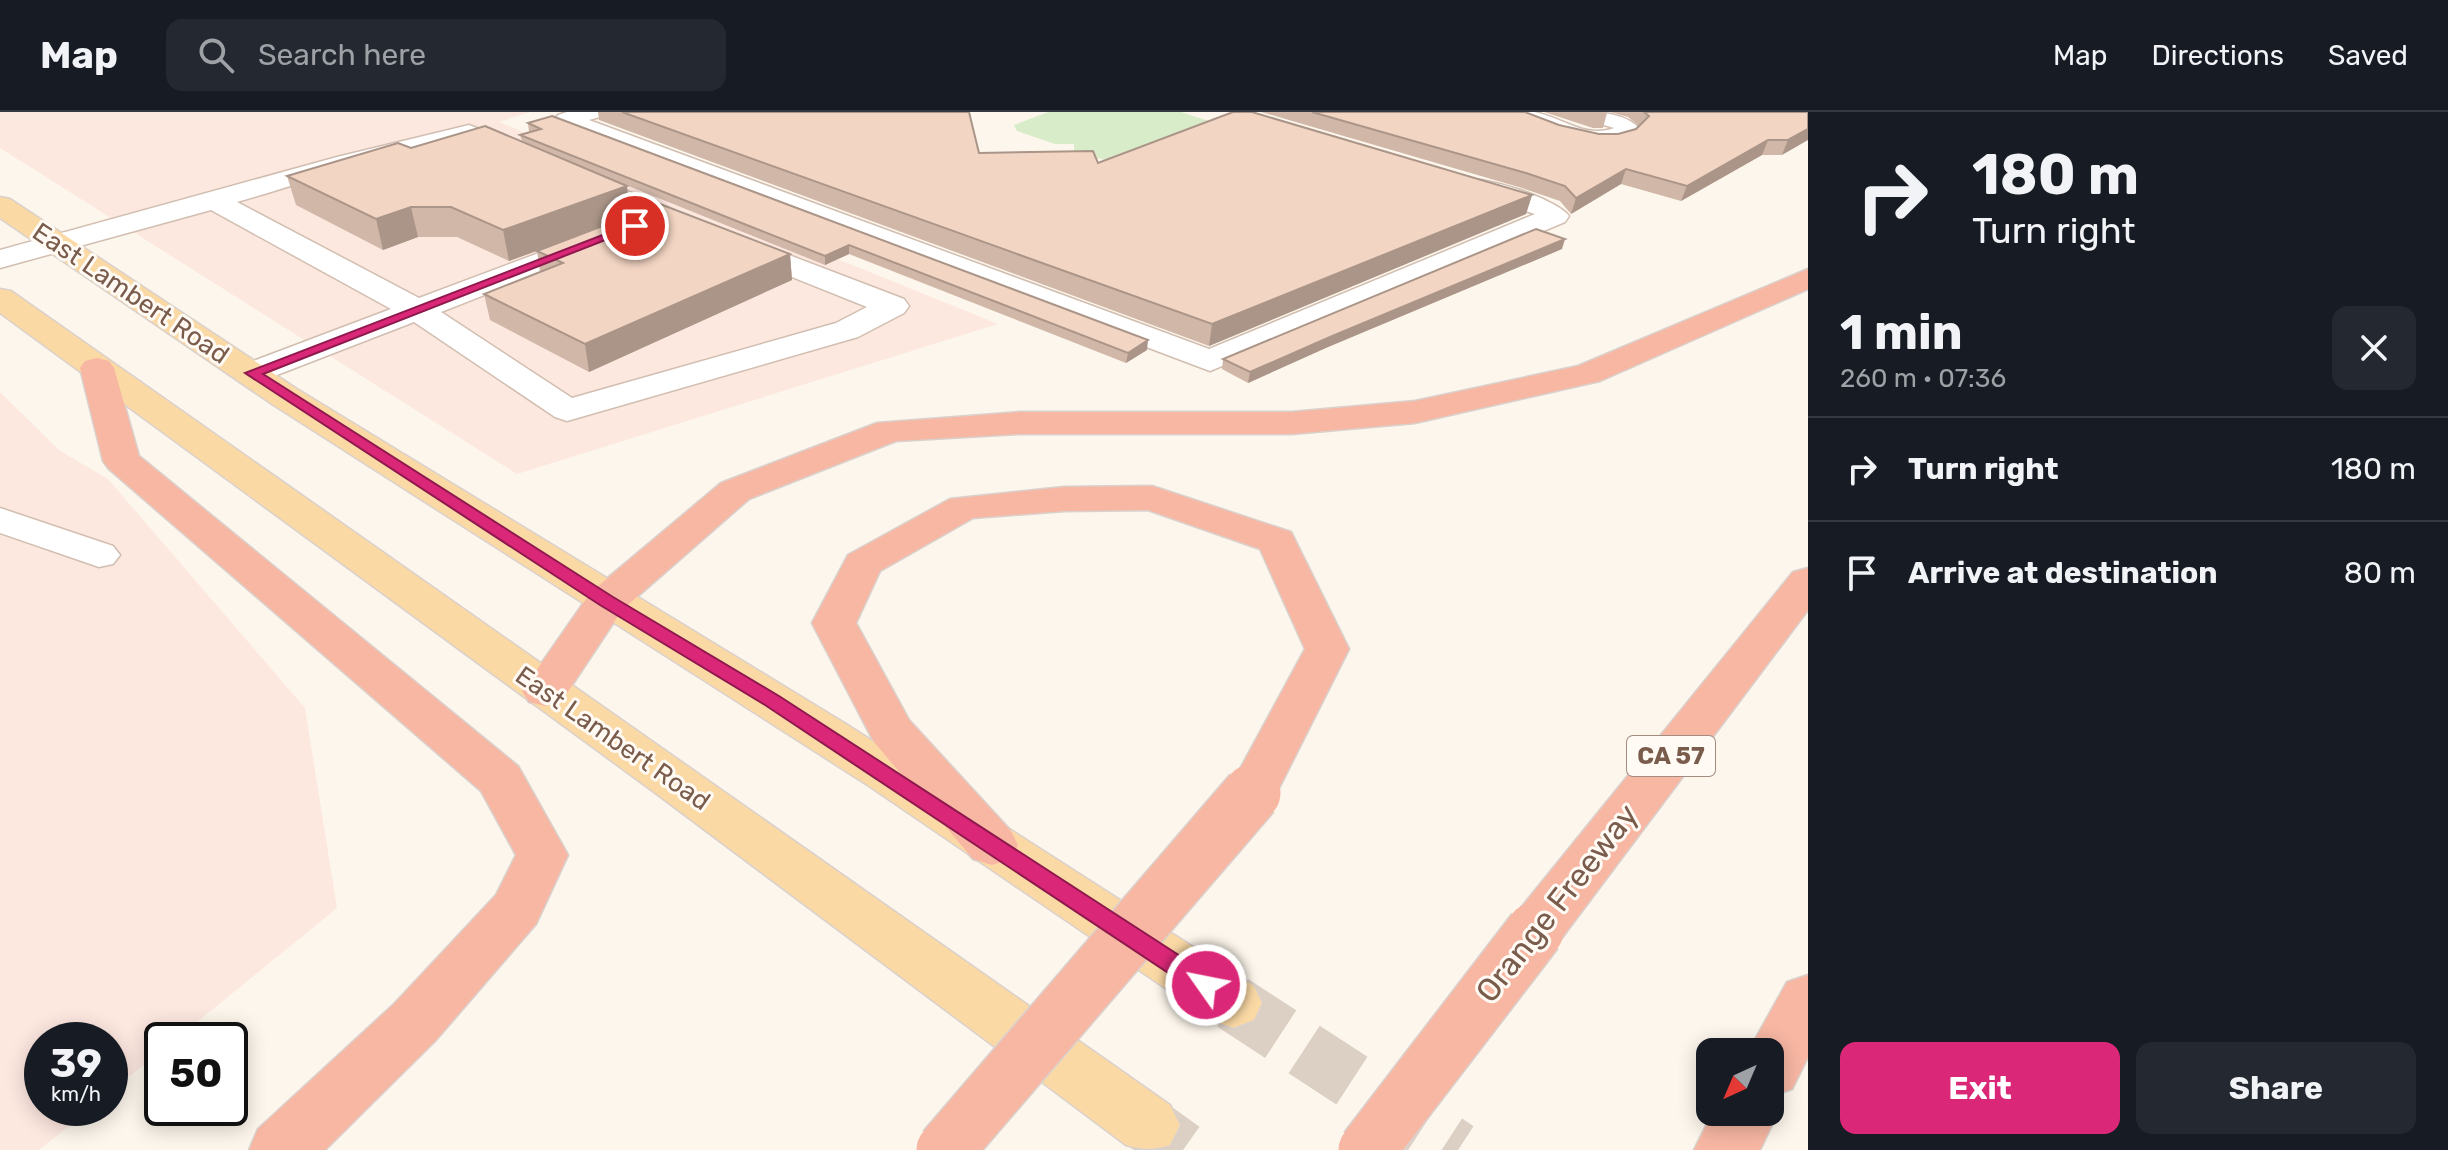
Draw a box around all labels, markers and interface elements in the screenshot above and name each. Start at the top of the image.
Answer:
search box [166,19,726,91]
text: Map [40,32,118,78]
icon: search [194,33,238,77]
text: Search here [258,37,426,73]
text: Map [2053,39,2107,72]
text: Directions [2151,39,2284,72]
text: Saved [2328,39,2408,72]
text: 180 m [1972,142,2139,208]
icon: right [1840,144,1944,248]
pin [601,192,669,260]
icon: arrive [613,204,657,248]
text: Turn right [1972,209,2136,252]
street label: East Lambert Road [27,216,235,371]
text: 1 min [1840,304,1963,361]
button: close [2332,306,2416,390]
text: 260 m · 07:36 [1840,363,2006,394]
icon: right [1840,447,1884,491]
text: Turn right [1908,451,2059,487]
text: 180 m [2331,451,2416,487]
icon: arrive [1840,551,1884,595]
text: Arrive at destination [1908,555,2218,591]
text: 80 m [2344,555,2416,591]
street label: East Lambert Road [510,660,716,817]
road number: CA 57 [1627,736,1715,776]
street label: Orange Freeway [1468,796,1646,1010]
position arrow [1164,943,1248,1027]
speed limit sign: 50 [144,1022,248,1126]
north arrow [1696,1038,1784,1126]
map controls [1696,1038,1784,1126]
text: 39 [50,1040,102,1087]
button: Exit [1840,1042,2120,1134]
button: Share [2136,1042,2416,1134]
text: km/h [51,1082,101,1106]

